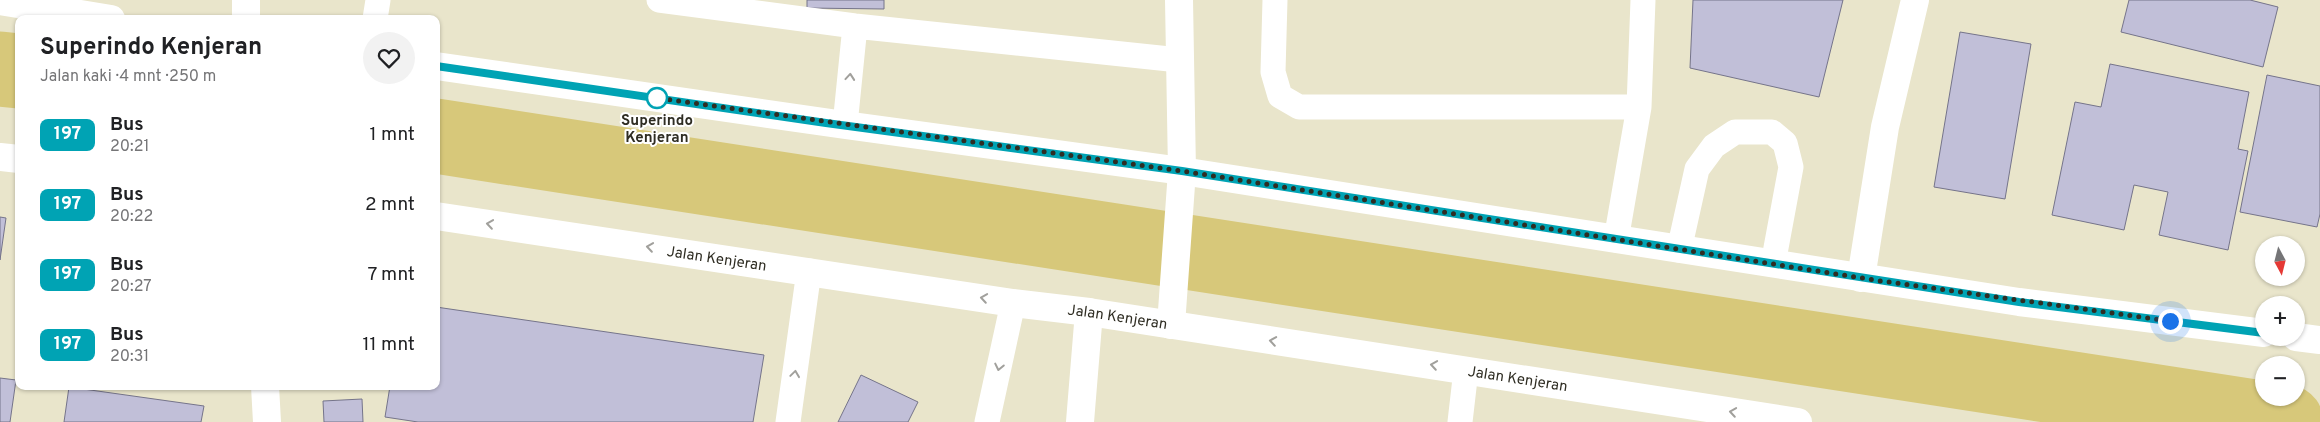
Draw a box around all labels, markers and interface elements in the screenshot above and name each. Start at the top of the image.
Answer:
button: heart [363,32,415,84]
text: Superindo Kenjeran [40,33,262,63]
text: Jalan kaki · 4 mnt · 250 m [40,67,216,87]
one-way arrow [844,73,855,81]
marker: Superindo Kenjeran [646,87,668,109]
place label: Superindo Kenjeran [621,112,693,148]
text: Bus [110,113,144,137]
text: 197 [54,123,81,146]
text: 1 mnt [370,123,415,147]
text: 20:21 [110,137,149,157]
text: Bus [110,183,144,207]
text: 197 [54,193,81,216]
text: 2 mnt [365,193,415,217]
text: 20:22 [110,207,153,227]
one-way arrow [485,219,493,230]
north arrow [2255,236,2305,286]
map controls [2255,236,2305,406]
one-way arrow [646,243,655,253]
street label: Jalan Kenjeran [665,243,768,277]
text: Bus [110,253,144,277]
text: 197 [54,263,81,286]
text: 7 mnt [367,263,415,287]
text: 20:27 [110,277,152,297]
one-way arrow [980,293,988,304]
button: + [2255,296,2305,346]
street label: Jalan Kenjeran [1066,302,1169,335]
your location [2158,309,2183,334]
text: Bus [110,323,144,347]
text: 197 [54,333,81,356]
text: 11 mnt [362,333,415,357]
one-way arrow [1269,336,1278,346]
text: 20:31 [110,347,149,367]
button: − [2255,356,2305,406]
one-way arrow [1429,361,1438,371]
one-way arrow [994,363,1005,372]
street label: Jalan Kenjeran [1466,363,1569,397]
one-way arrow [789,369,799,378]
one-way arrow [1728,407,1737,417]

